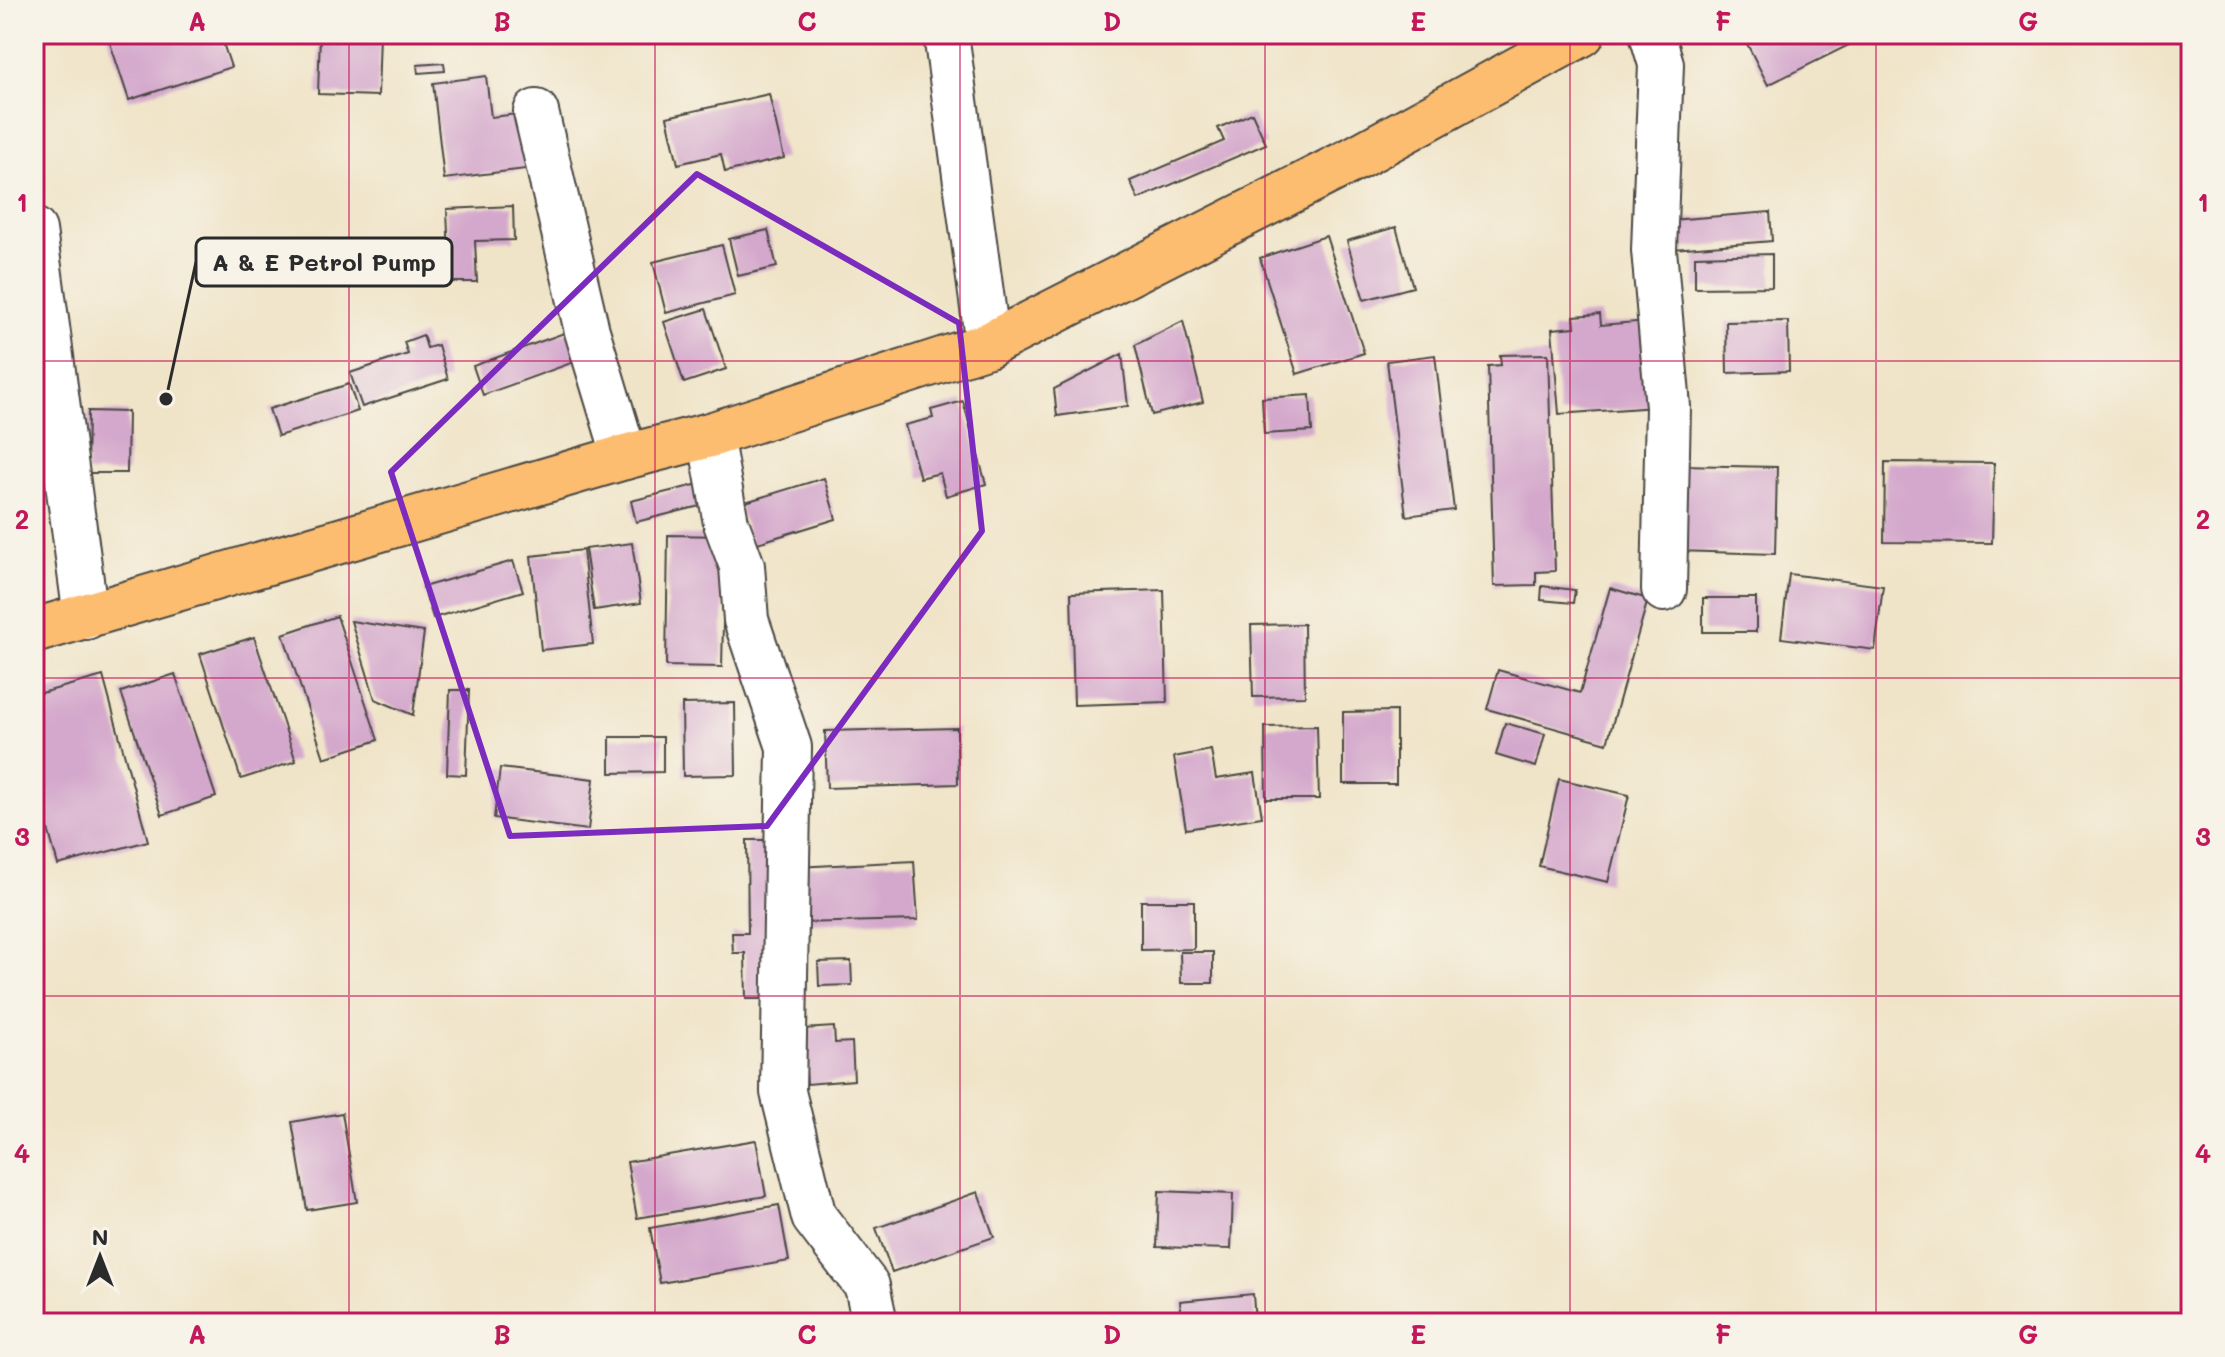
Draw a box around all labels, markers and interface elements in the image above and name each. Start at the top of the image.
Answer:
text: A [188,4,206,38]
text: B [493,4,511,38]
text: C [797,4,817,38]
text: D [1103,4,1121,38]
text: E [1410,4,1426,38]
text: F [1715,4,1731,38]
text: G [2018,4,2038,38]
text: 1 [16,185,28,219]
text: 1 [2197,185,2209,219]
callout: A & E Petrol Pump [196,238,452,286]
text: A & E Petrol Pump [212,246,436,277]
text: 2 [15,502,29,536]
text: 2 [2196,502,2210,536]
text: 3 [14,819,30,853]
text: 3 [2195,819,2211,853]
text: 4 [14,1136,30,1170]
text: 4 [2195,1136,2211,1170]
north arrow [60,1217,140,1297]
text: N [92,1222,108,1251]
text: A [188,1317,206,1351]
text: B [493,1317,511,1351]
text: C [797,1317,817,1351]
text: D [1103,1317,1121,1351]
text: E [1410,1317,1426,1351]
text: F [1715,1317,1731,1351]
text: G [2018,1317,2038,1351]

